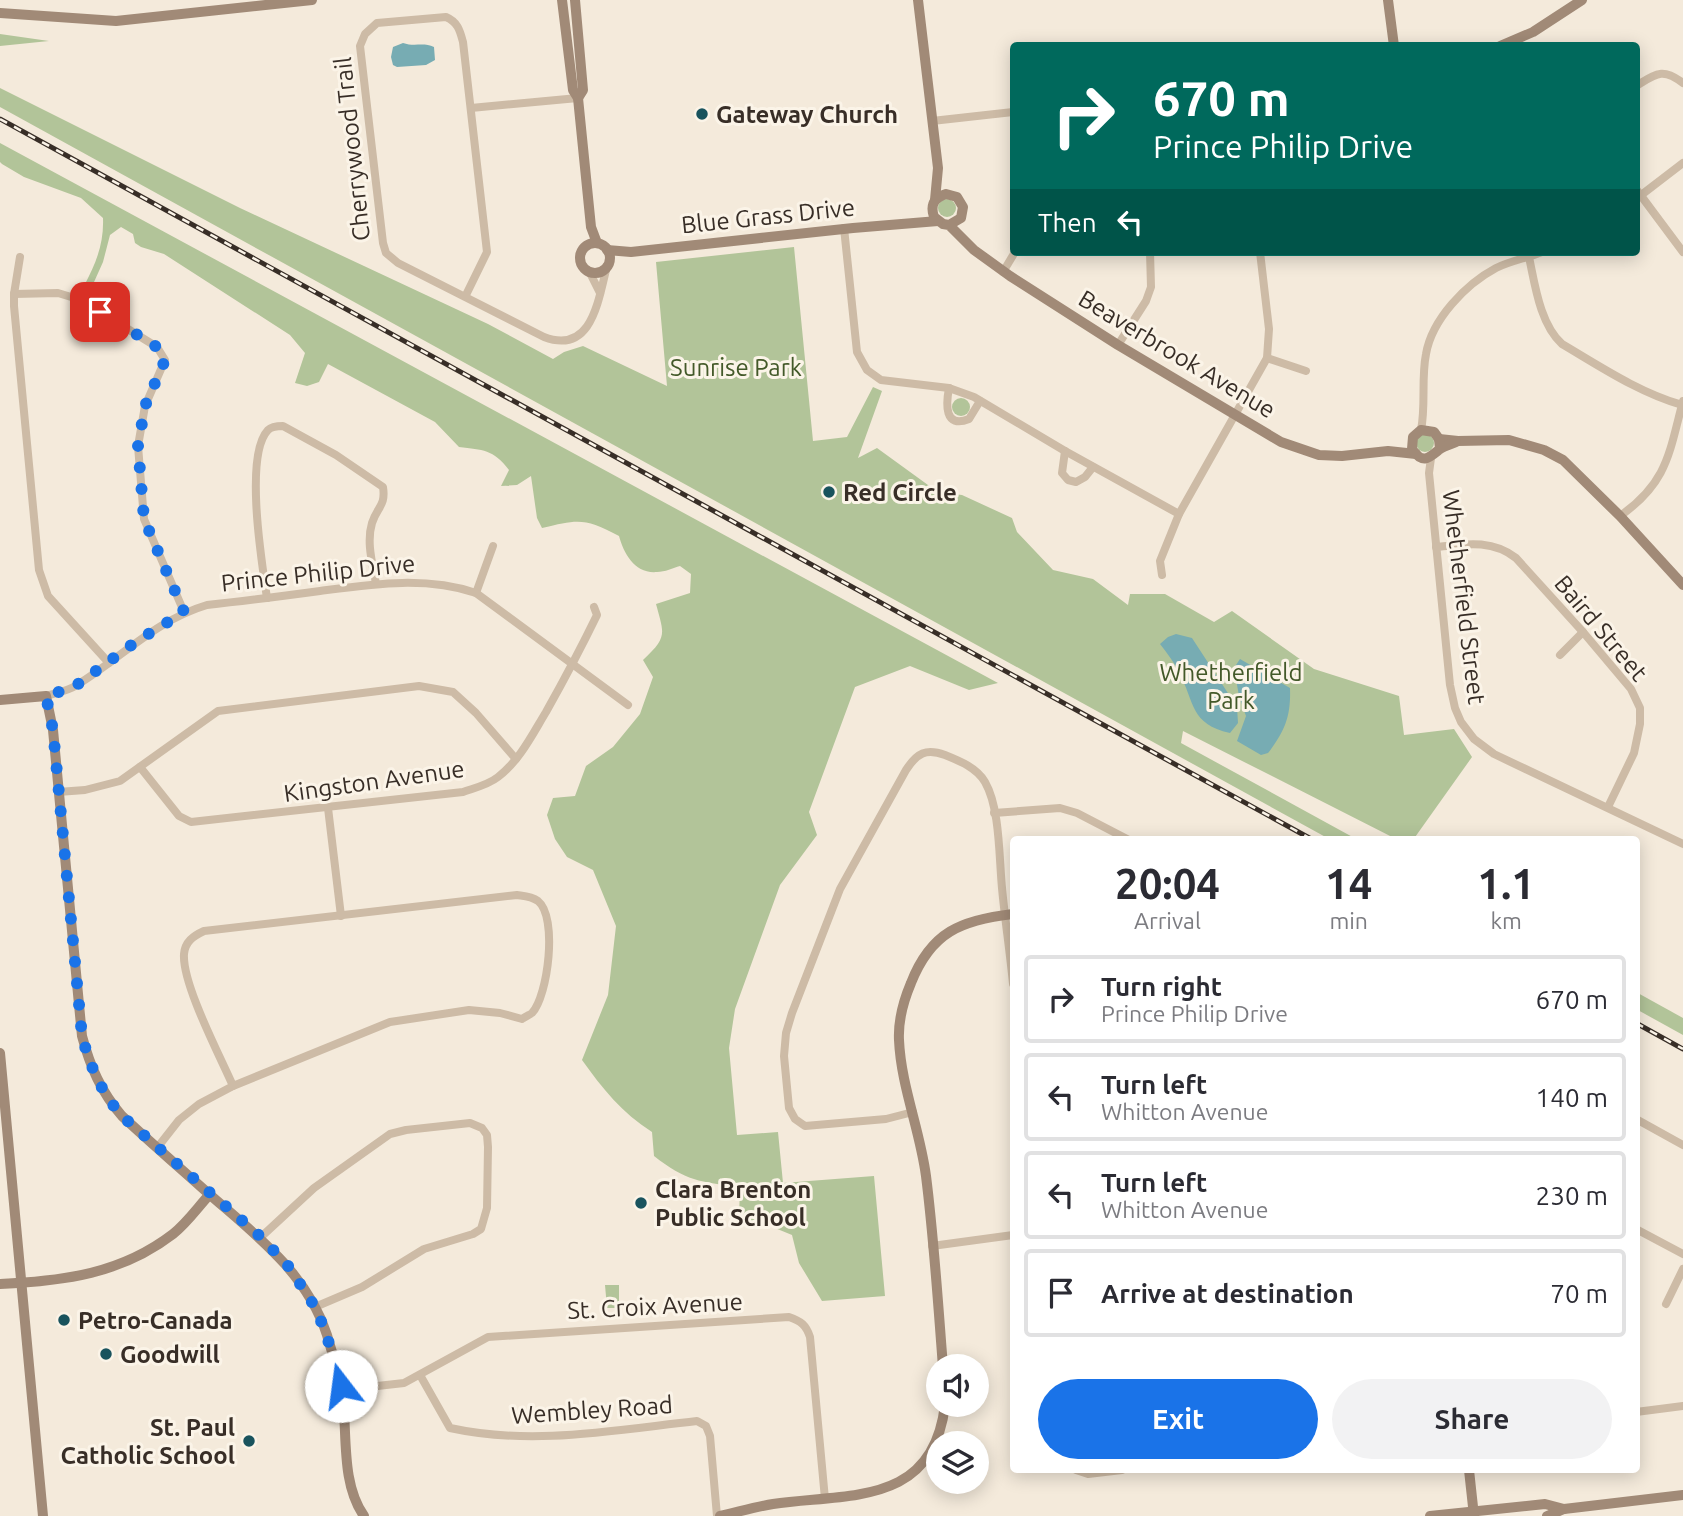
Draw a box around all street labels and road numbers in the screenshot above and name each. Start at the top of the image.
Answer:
street label: Cherrywood Trail [329,56,375,242]
street label: Blue Grass Drive [680,193,856,239]
street label: Beaverbrook Avenue [1074,285,1280,423]
street label: Whetherfield Street [1437,488,1491,706]
street label: Prince Philip Drive [220,549,416,597]
street label: Baird Street [1549,570,1653,687]
street label: Kingston Avenue [282,755,466,807]
street label: St. Croix Avenue [566,1288,744,1324]
street label: Wembley Road [510,1391,674,1429]

